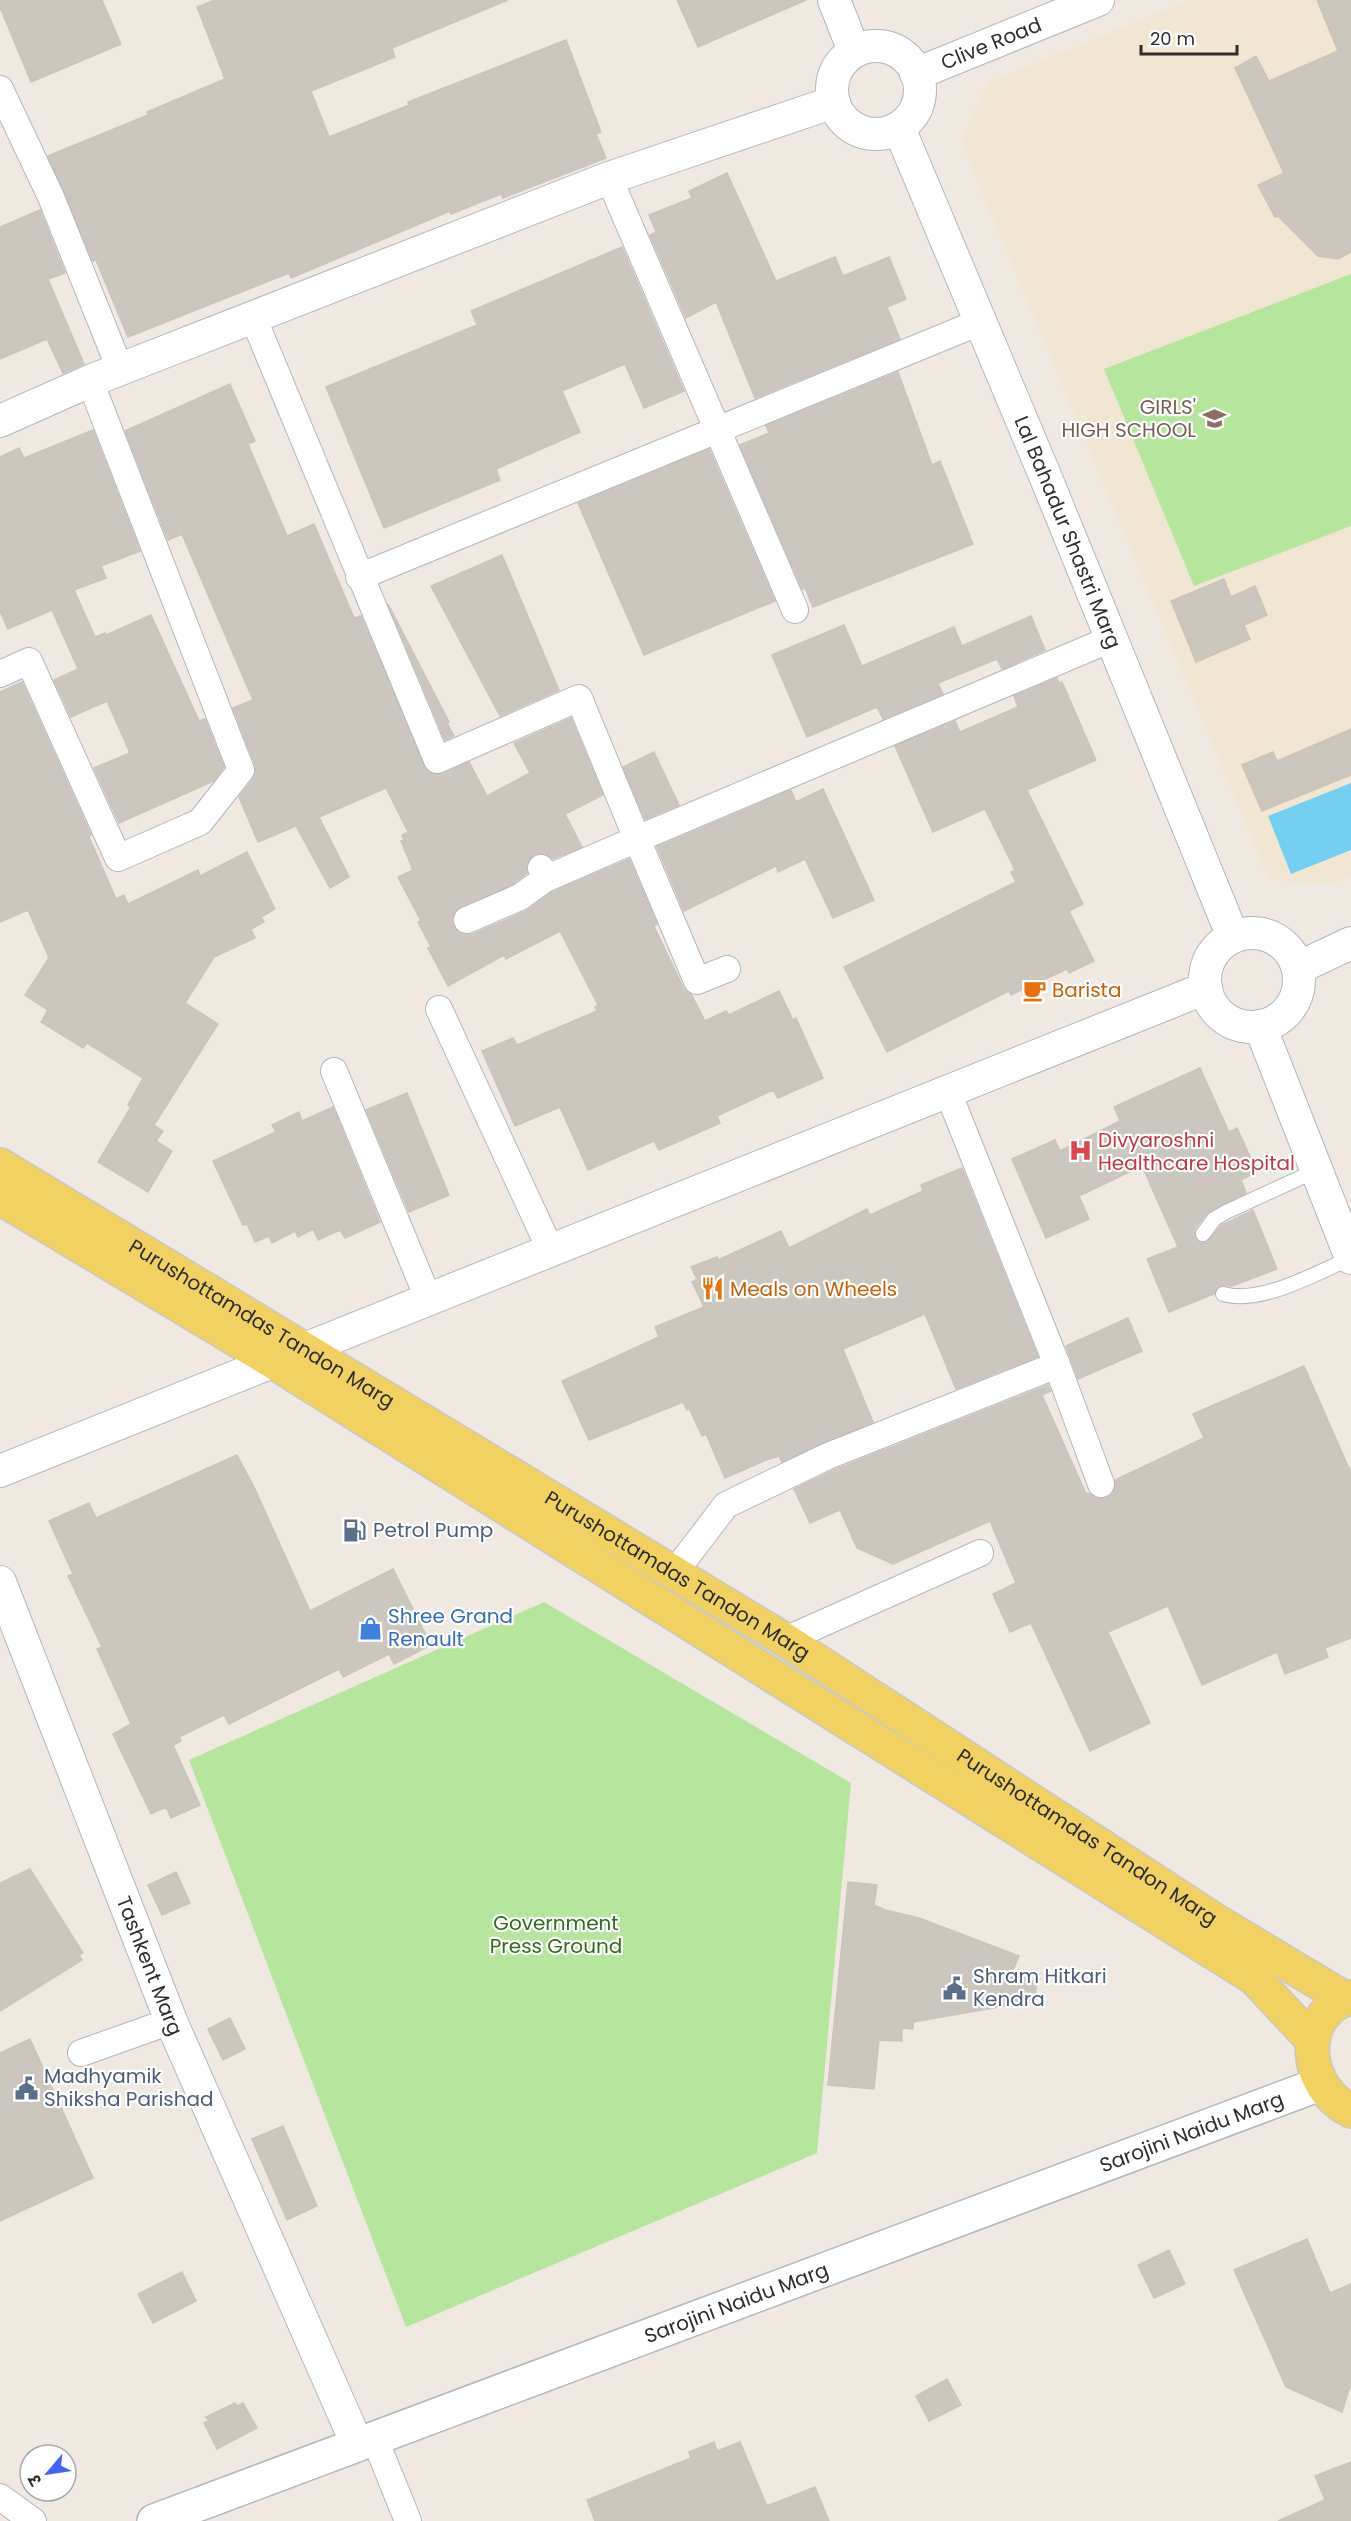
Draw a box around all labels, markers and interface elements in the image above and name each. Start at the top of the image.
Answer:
street label: Clive Road [937,10,1046,76]
scale bar [1141,18,1237,56]
text: 20 m [1150,26,1195,51]
place label: GIRLS' HIGH SCHOOL [1061,393,1196,444]
school or university icon: GIRLS' HIGH SCHOOL [1201,406,1227,432]
street label: Lal Bahadur Shastri Marg [1007,412,1128,653]
place label: Barista [1052,976,1121,1004]
cafe icon: Barista [1021,977,1047,1003]
place label: Divyaroshni Healthcare Hospital [1098,1126,1295,1177]
hospital icon: Divyaroshni Healthcare Hospital [1067,1138,1093,1164]
street label: Purushottamdas Tandon Marg [124,1232,400,1415]
place label: Meals on Wheels [730,1275,897,1303]
restaurant icon: Meals on Wheels [699,1276,725,1302]
street label: Purushottamdas Tandon Marg [540,1484,816,1667]
place label: Petrol Pump [373,1516,493,1544]
fuel station icon: Petrol Pump [342,1517,368,1543]
place label: Shree Grand Renault [388,1602,513,1653]
shop icon: Shree Grand Renault [357,1615,383,1641]
street label: Purushottamdas Tandon Marg [951,1742,1223,1932]
street label: Tashkent Marg [110,1892,190,2040]
park label: Government Press Ground [490,1909,622,1960]
place label: Shram Hitkari Kendra [973,1962,1107,2013]
public building icon: Shram Hitkari Kendra [942,1975,968,2001]
place label: Madhyamik Shiksha Parishad [44,2062,214,2113]
public building icon: Madhyamik Shiksha Parishad [13,2075,39,2101]
street label: Sarojini Naidu Marg [1096,2085,1288,2179]
street label: Sarojini Naidu Marg [640,2255,832,2350]
north arrow [18,2443,78,2503]
text: उ [23,2470,48,2490]

